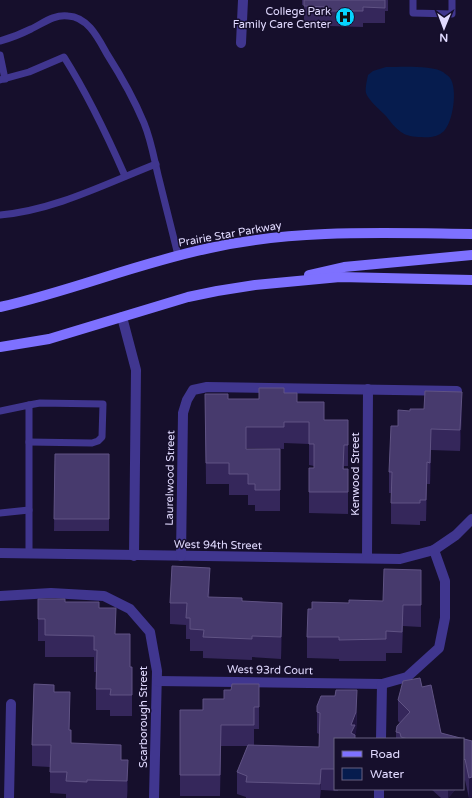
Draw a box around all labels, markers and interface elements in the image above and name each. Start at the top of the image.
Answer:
place label: College Park Family Care Center [233,5,332,31]
hospital icon: College Park Family Care Center [334,6,356,28]
north arrow [424,8,464,48]
text: N [439,31,448,44]
street label: Prairie Star Parkway [177,219,283,249]
street label: Laurelwood Street [163,430,177,526]
street label: Kenwood Street [349,432,362,516]
street label: West 94th Street [174,538,262,552]
street label: West 93rd Court [227,663,313,677]
street label: Scarborough Street [137,666,150,768]
legend [334,738,464,790]
text: Road [370,747,400,761]
text: Water [370,767,405,781]

